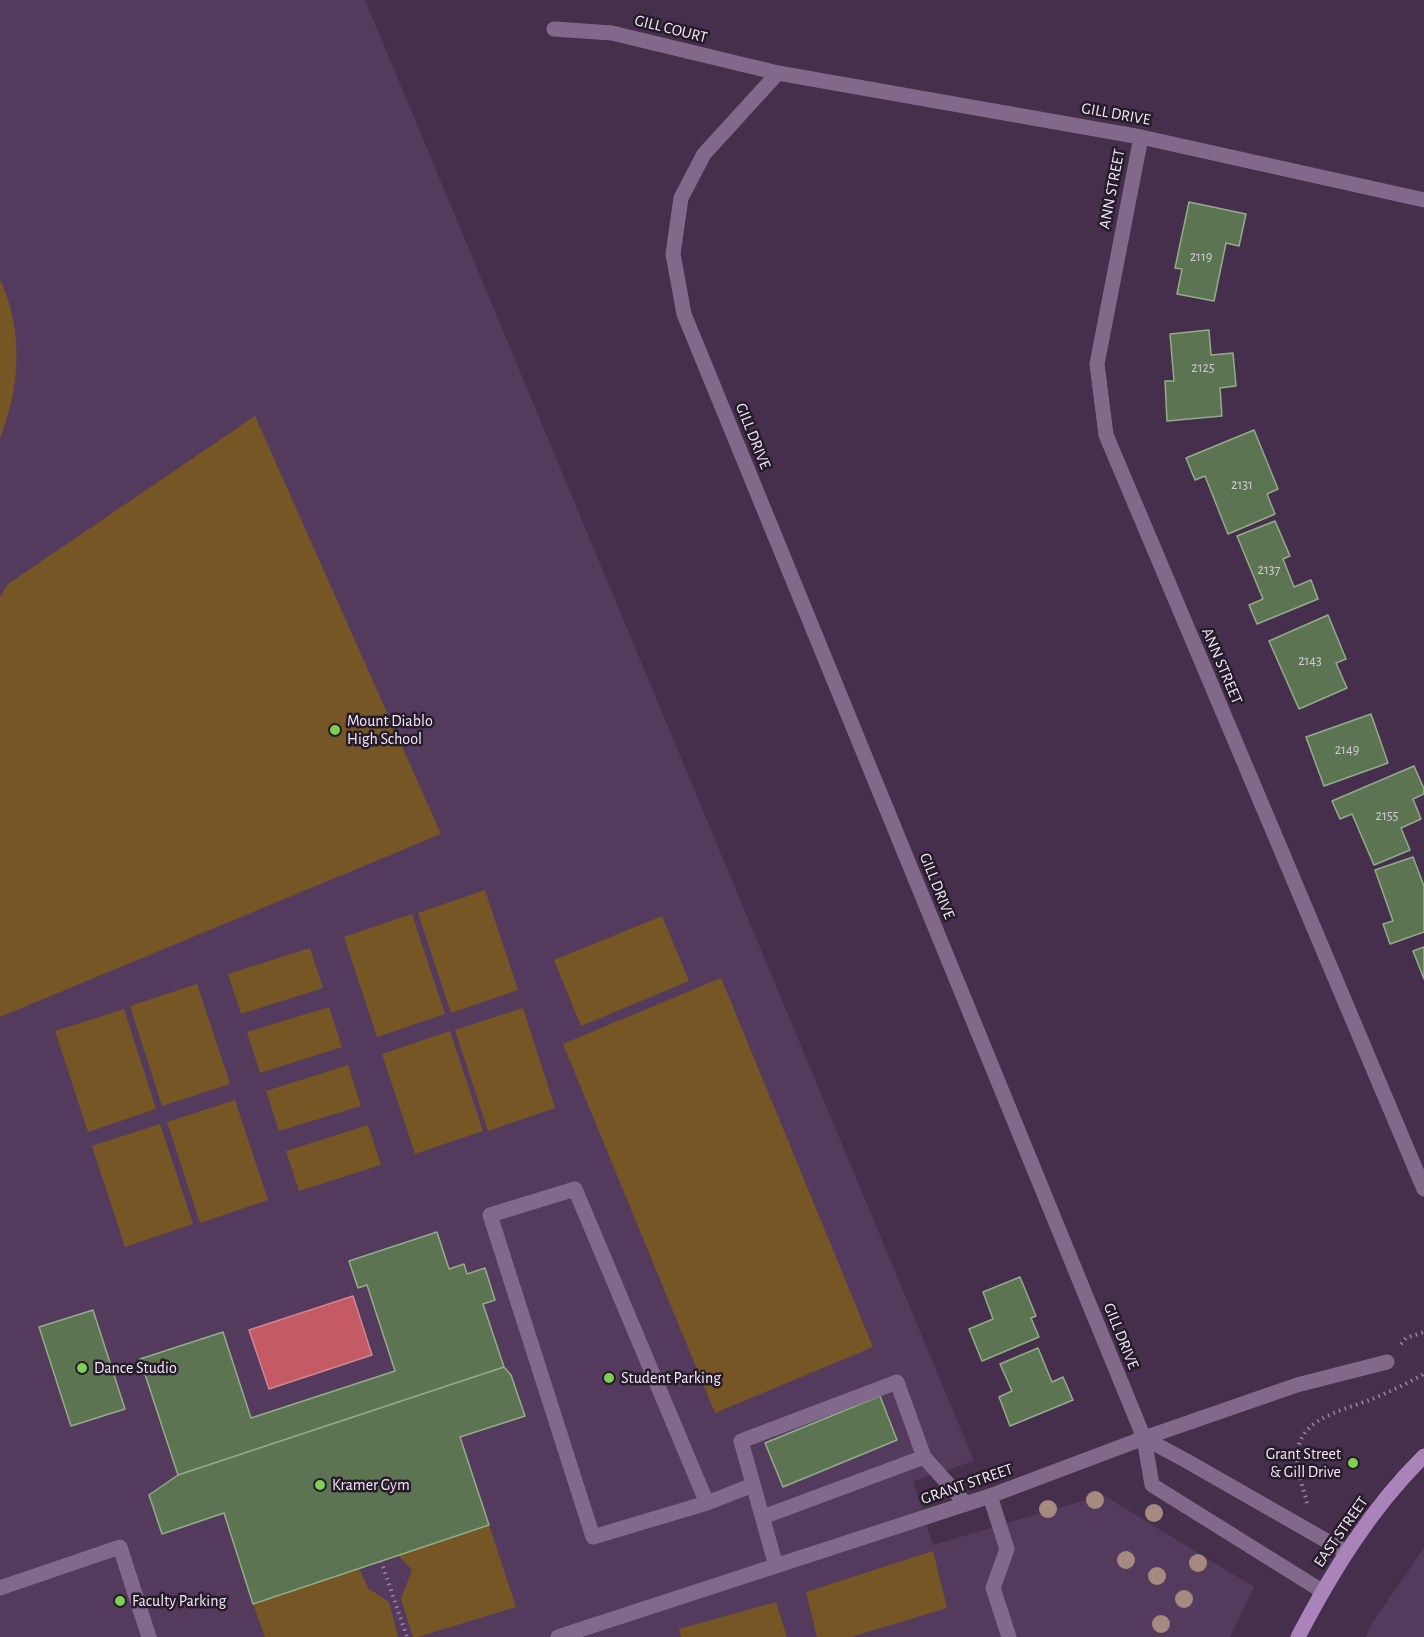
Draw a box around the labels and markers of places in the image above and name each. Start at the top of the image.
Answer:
place label: Mount Diablo High School [347,711,433,749]
marker: Mount Diablo High School [328,723,342,737]
place label: Dance Studio [94,1358,177,1378]
marker: Dance Studio [75,1361,89,1375]
place label: Student Parking [621,1368,721,1388]
marker: Student Parking [602,1371,616,1385]
place label: Grant Street & Gill Drive [1266,1444,1341,1482]
marker: Grant Street & Gill Drive [1346,1456,1360,1470]
place label: Kramer Gym [332,1475,410,1495]
marker: Kramer Gym [313,1478,327,1492]
place label: Faculty Parking [132,1591,226,1611]
marker: Faculty Parking [113,1594,127,1608]

